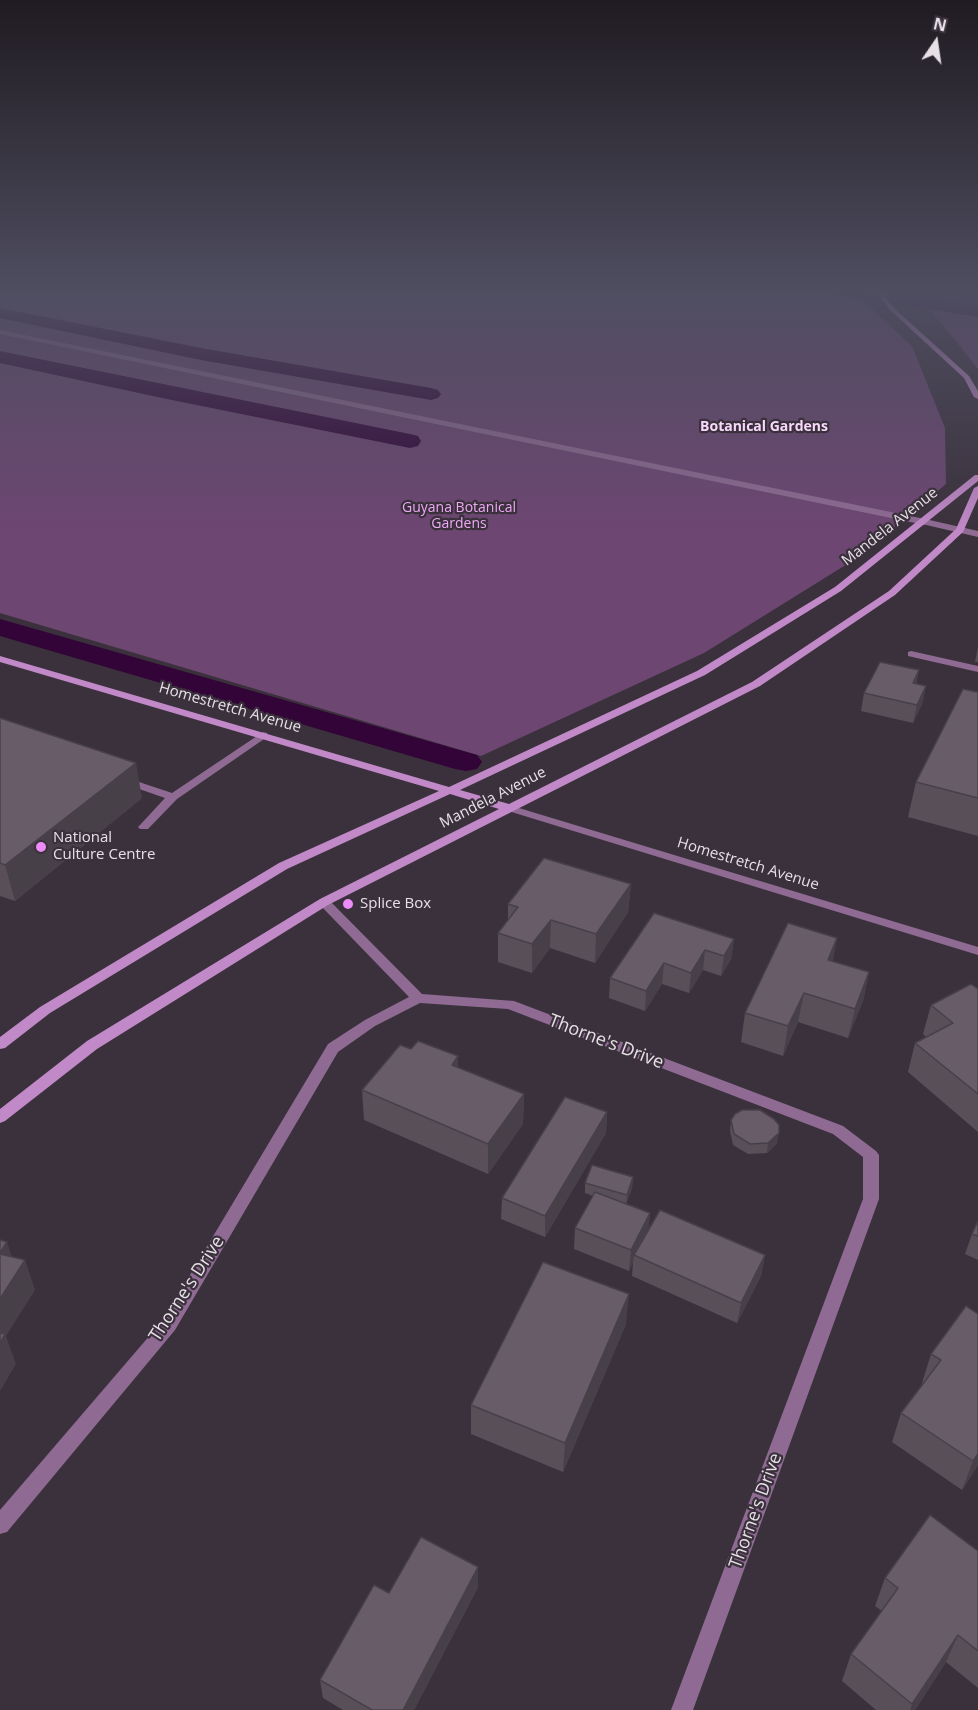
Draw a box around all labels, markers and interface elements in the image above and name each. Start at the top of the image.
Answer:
north arrow [906,12,966,72]
text: N [931,12,949,37]
district label: Botanical Gardens [700,419,828,435]
street label: Mandela Avenue [838,484,942,570]
park label: Guyana Botanical Gardens [402,500,516,532]
street label: Homestretch Avenue [157,679,303,737]
street label: Mandela Avenue [437,763,549,833]
place label: National Culture Centre [53,829,155,864]
street label: Homestretch Avenue [675,834,821,894]
marker: National Culture Centre [34,840,48,854]
place label: Splice Box [360,895,431,913]
marker: Splice Box [341,897,355,911]
street label: Thorne's Drive [545,1010,667,1074]
street label: Thorne's Drive [145,1232,229,1346]
street label: Thorne's Drive [725,1450,787,1572]

